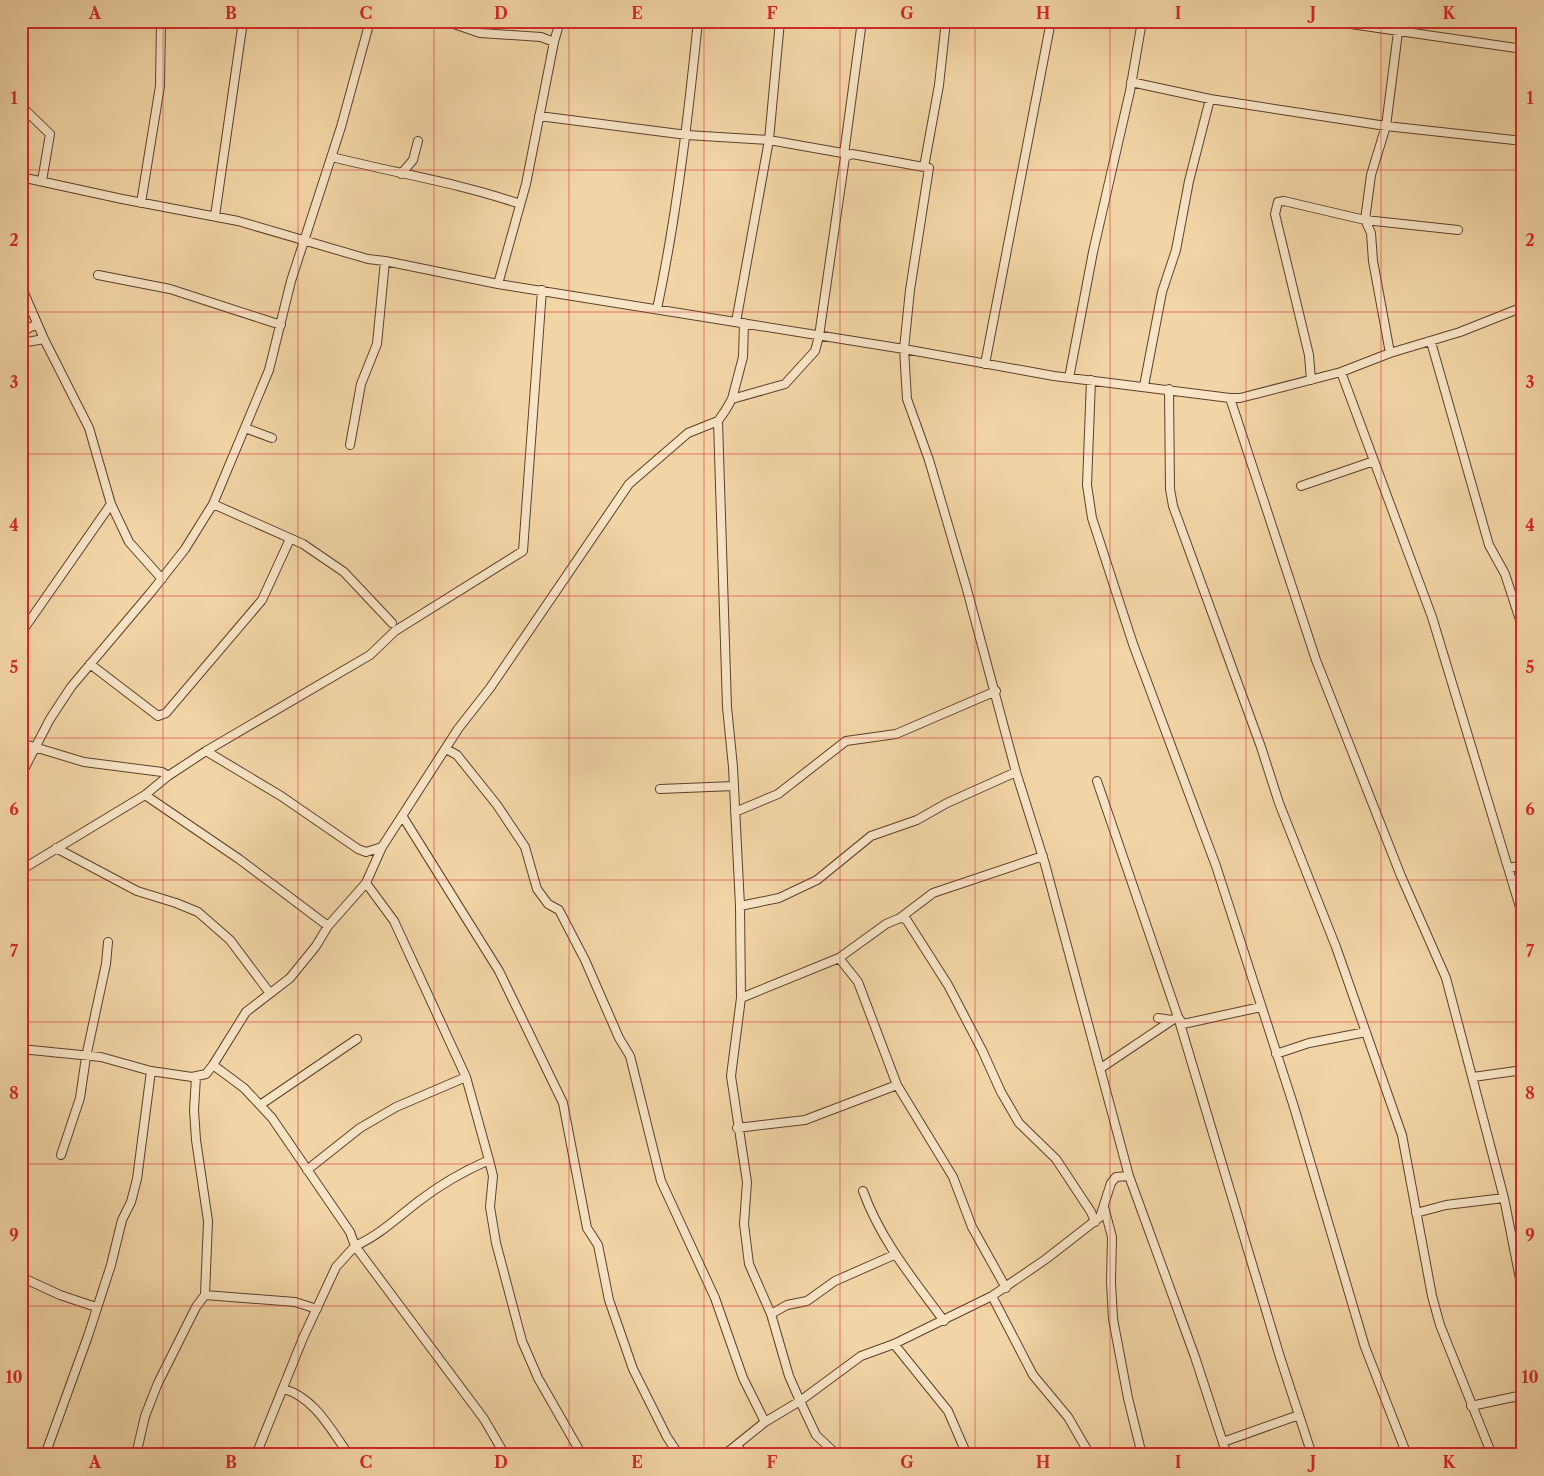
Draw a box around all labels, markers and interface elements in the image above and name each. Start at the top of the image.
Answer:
text: A [88,3,102,23]
text: B [225,3,237,23]
text: C [360,3,372,23]
text: D [494,3,508,23]
text: E [631,3,643,23]
text: F [767,3,778,23]
text: G [900,3,914,23]
text: H [1036,3,1050,23]
text: I [1175,3,1182,23]
text: J [1307,3,1316,23]
text: K [1443,3,1457,23]
text: 1 [10,88,18,108]
text: 1 [1526,88,1534,108]
text: 2 [9,230,19,250]
text: 2 [1525,230,1535,250]
text: 3 [9,372,19,392]
text: 3 [1525,372,1535,392]
text: 4 [9,515,19,535]
text: 4 [1525,515,1535,535]
text: 5 [10,657,19,677]
text: 5 [1526,657,1535,677]
text: 6 [9,799,19,819]
text: 6 [1525,799,1535,819]
text: 7 [10,941,19,961]
text: 7 [1526,941,1535,961]
text: 8 [9,1083,19,1103]
text: 8 [1525,1083,1535,1103]
text: 9 [9,1225,19,1245]
text: 9 [1525,1225,1535,1245]
text: 10 [5,1367,23,1387]
text: 10 [1521,1367,1539,1387]
text: A [88,1452,102,1472]
text: B [225,1452,237,1472]
text: C [360,1452,372,1472]
text: D [494,1452,508,1472]
text: E [631,1452,643,1472]
text: F [767,1452,778,1472]
text: G [900,1452,914,1472]
text: H [1036,1452,1050,1472]
text: I [1175,1452,1182,1472]
text: J [1307,1452,1316,1472]
text: K [1443,1452,1457,1472]

